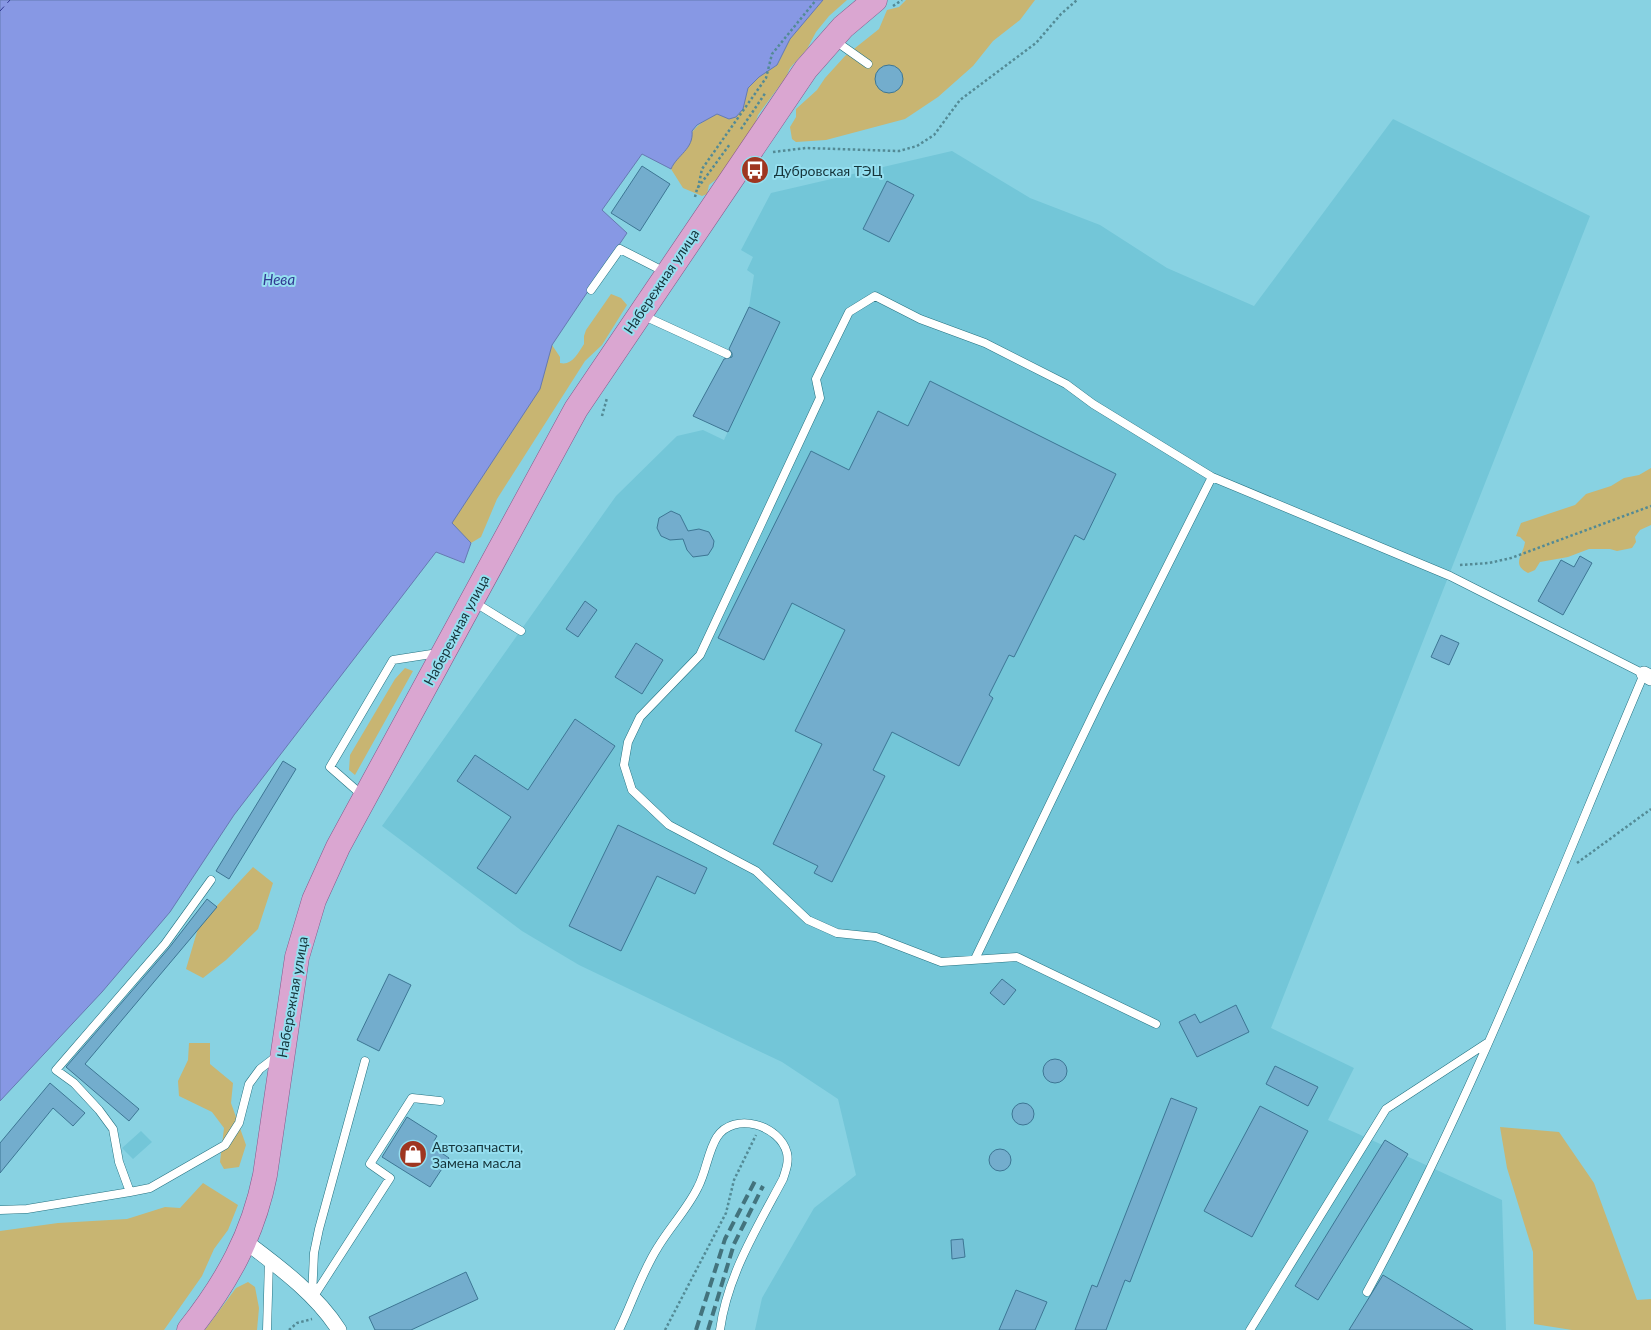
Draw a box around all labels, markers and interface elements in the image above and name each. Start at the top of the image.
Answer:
bus stop icon: Дубровская ТЭЦ [740,155,770,185]
place label: Дубровская ТЭЦ [774,162,883,179]
street label: Набережная улица [620,225,702,337]
water label: Нева [263,270,296,288]
street label: Набережная улица [420,572,492,688]
street label: Набережная улица [273,935,311,1059]
place label: Автозапчасти, Замена масла [432,1138,523,1171]
shop icon: Автозапчасти, Замена масла [398,1139,428,1169]

